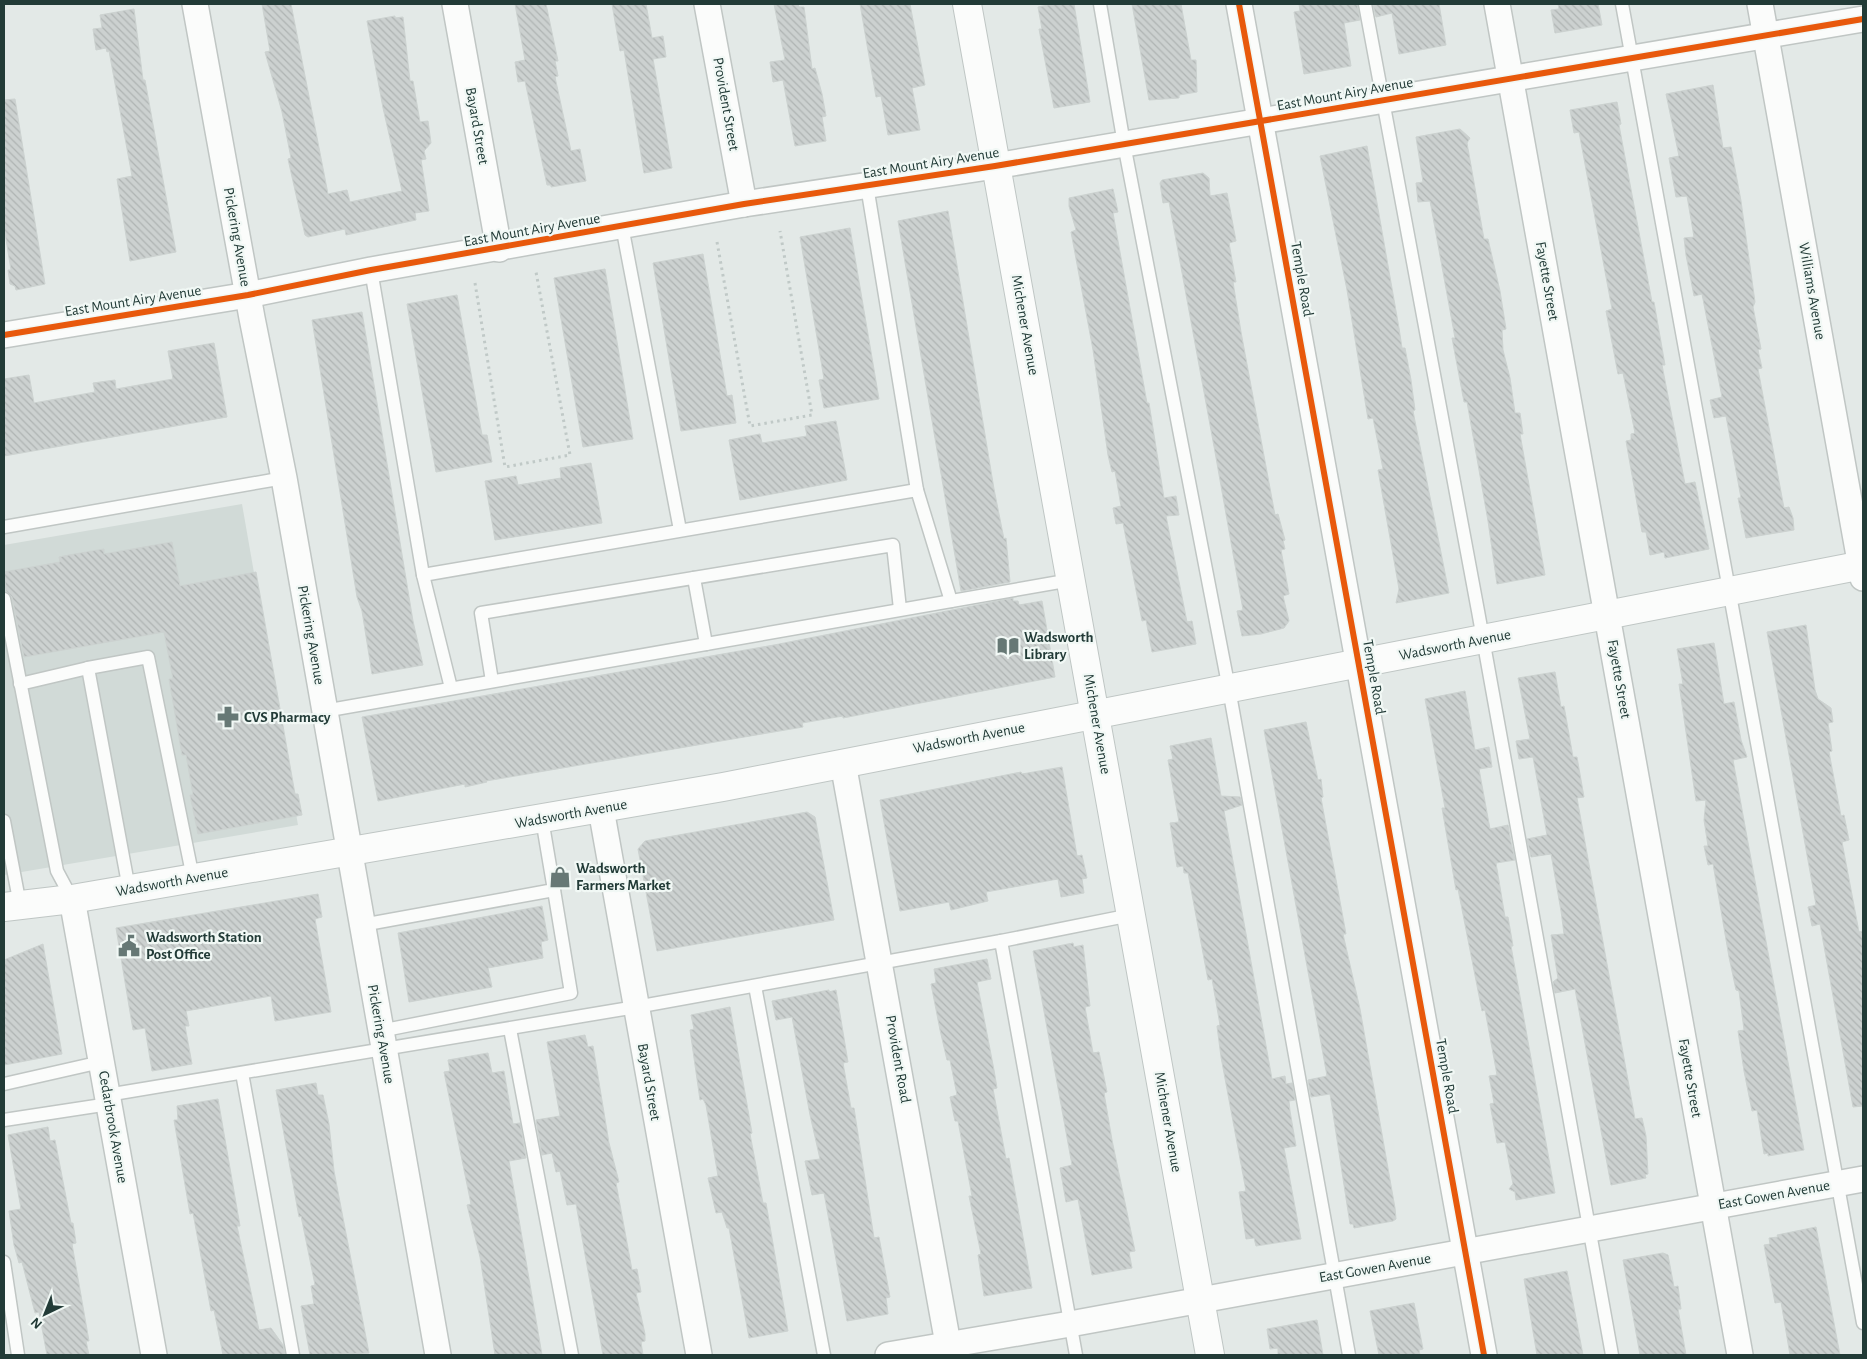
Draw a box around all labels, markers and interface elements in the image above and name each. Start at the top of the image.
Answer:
street label: Provident Street [710,56,742,152]
street label: East Mount Airy Avenue [1276,75,1414,113]
street label: Bayard Street [463,86,491,166]
street label: East Mount Airy Avenue [862,145,1000,181]
street label: Pickering Avenue [221,186,253,288]
street label: East Mount Airy Avenue [463,211,601,249]
street label: Temple Road [1288,240,1316,318]
street label: Fayette Street [1533,240,1561,322]
street label: Williams Avenue [1796,241,1828,341]
street label: Michener Avenue [1009,274,1041,376]
street label: East Mount Airy Avenue [64,283,202,319]
street label: Pickering Avenue [295,584,327,686]
street label: Wadsworth Avenue [1398,627,1512,663]
place label: Wadsworth Library [1024,630,1094,662]
library icon: Wadsworth Library [995,633,1021,659]
street label: Temple Road [1360,638,1388,716]
street label: Fayette Street [1605,638,1633,720]
street label: Michener Avenue [1081,673,1113,775]
pharmacy icon: CVS Pharmacy [215,704,241,730]
place label: CVS Pharmacy [244,710,331,725]
street label: Wadsworth Avenue [912,720,1026,756]
street label: Wadsworth Avenue [514,797,628,831]
place label: Wadsworth Farmers Market [576,861,671,893]
shop icon: Wadsworth Farmers Market [547,864,573,890]
street label: Wadsworth Avenue [115,865,229,899]
place label: Wadsworth Station Post Office [146,930,262,962]
public building icon: Wadsworth Station Post Office [116,933,142,959]
street label: Pickering Avenue [365,983,397,1085]
street label: Provident Road [883,1014,913,1104]
street label: Temple Road [1433,1037,1461,1115]
street label: Fayette Street [1676,1037,1704,1119]
street label: Bayard Street [635,1042,663,1122]
street label: Cedarbrook Avenue [96,1070,130,1185]
street label: Michener Avenue [1152,1071,1184,1173]
street label: East Gowen Avenue [1717,1178,1831,1212]
street label: East Gowen Avenue [1318,1251,1432,1285]
north arrow [20,1289,70,1339]
text: N [28,1314,45,1331]

